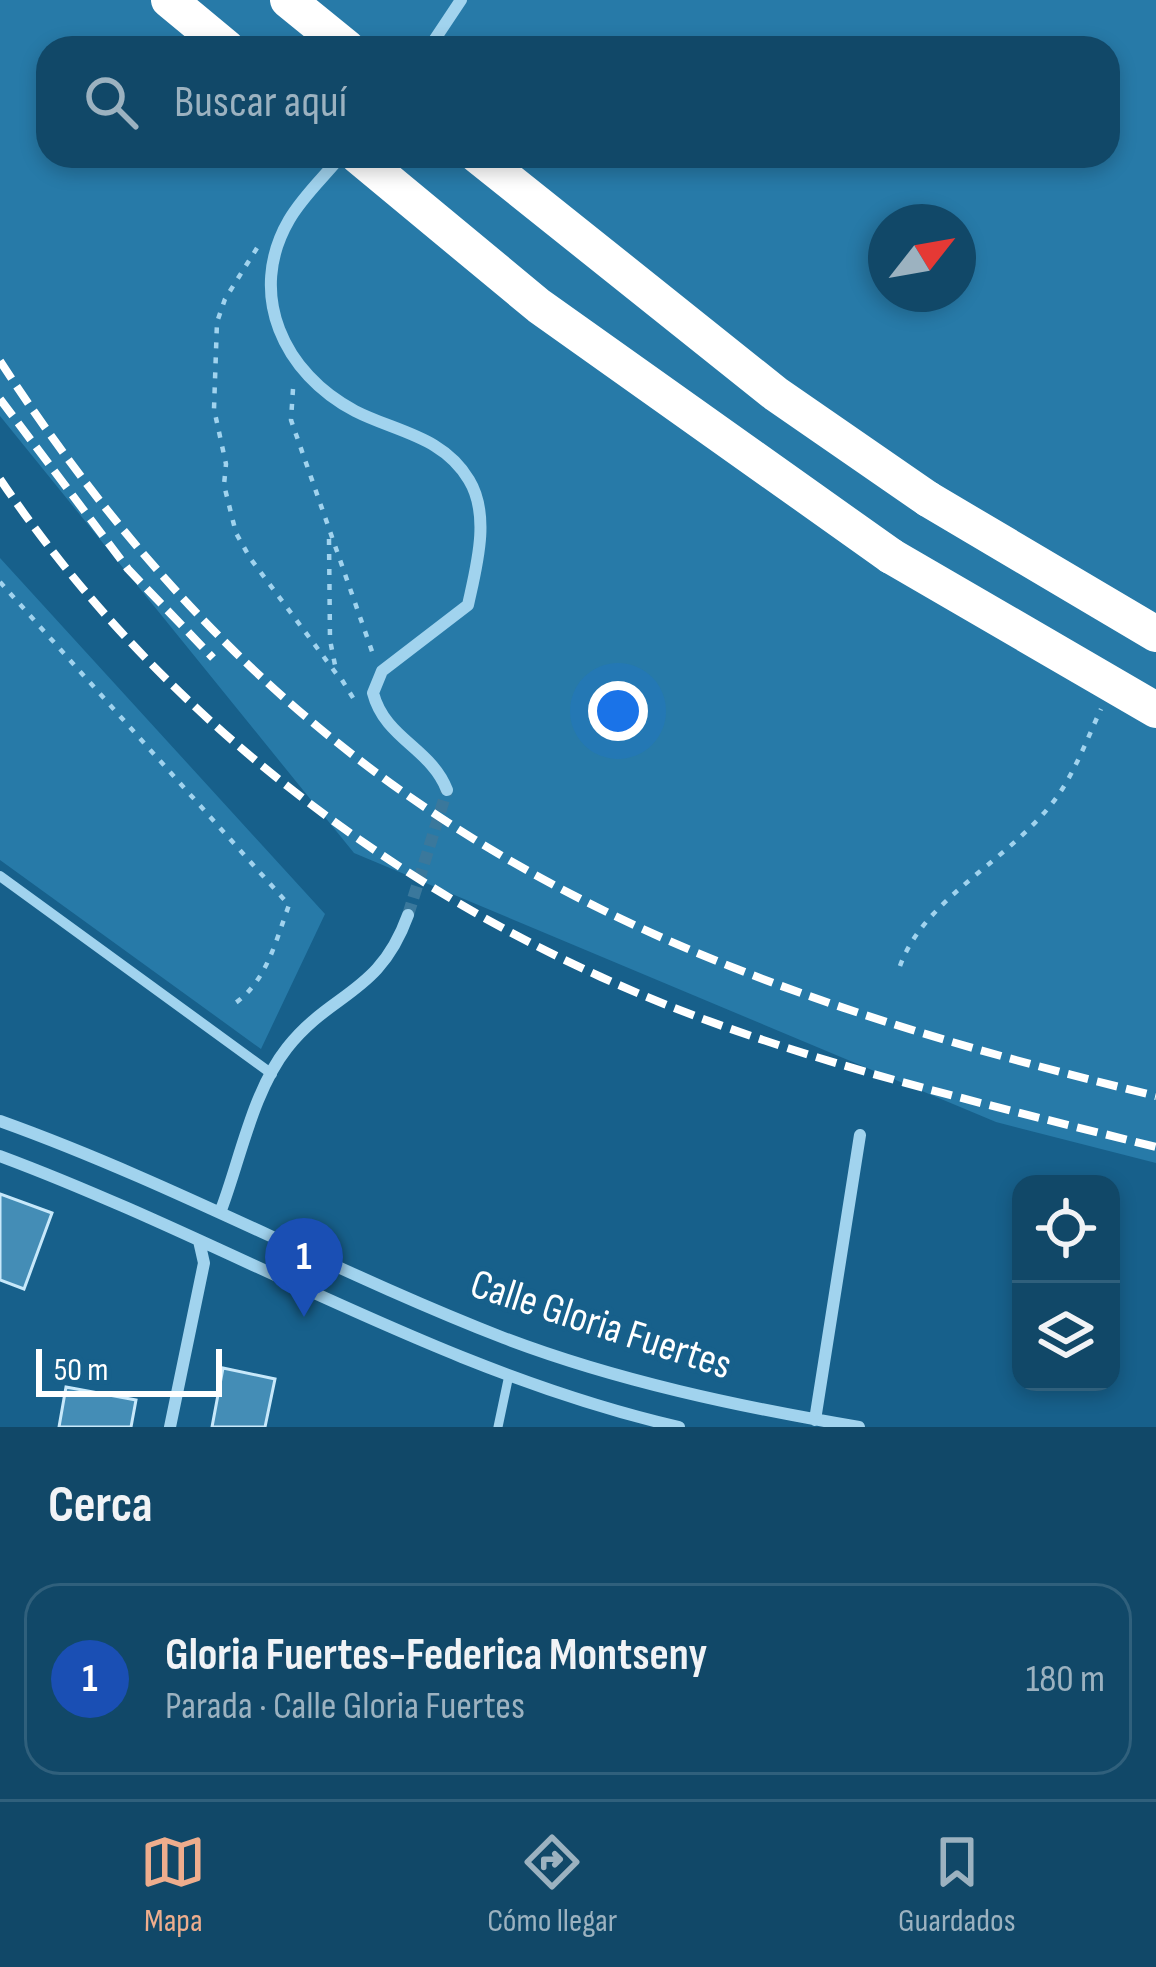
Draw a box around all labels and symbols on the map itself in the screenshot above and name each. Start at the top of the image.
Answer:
north arrow [868,204,976,312]
your location [588,681,648,741]
pin: 1 [265,1218,343,1317]
street label: Calle Gloria Fuertes [464,1259,738,1391]
scale bar [36,1343,222,1396]

